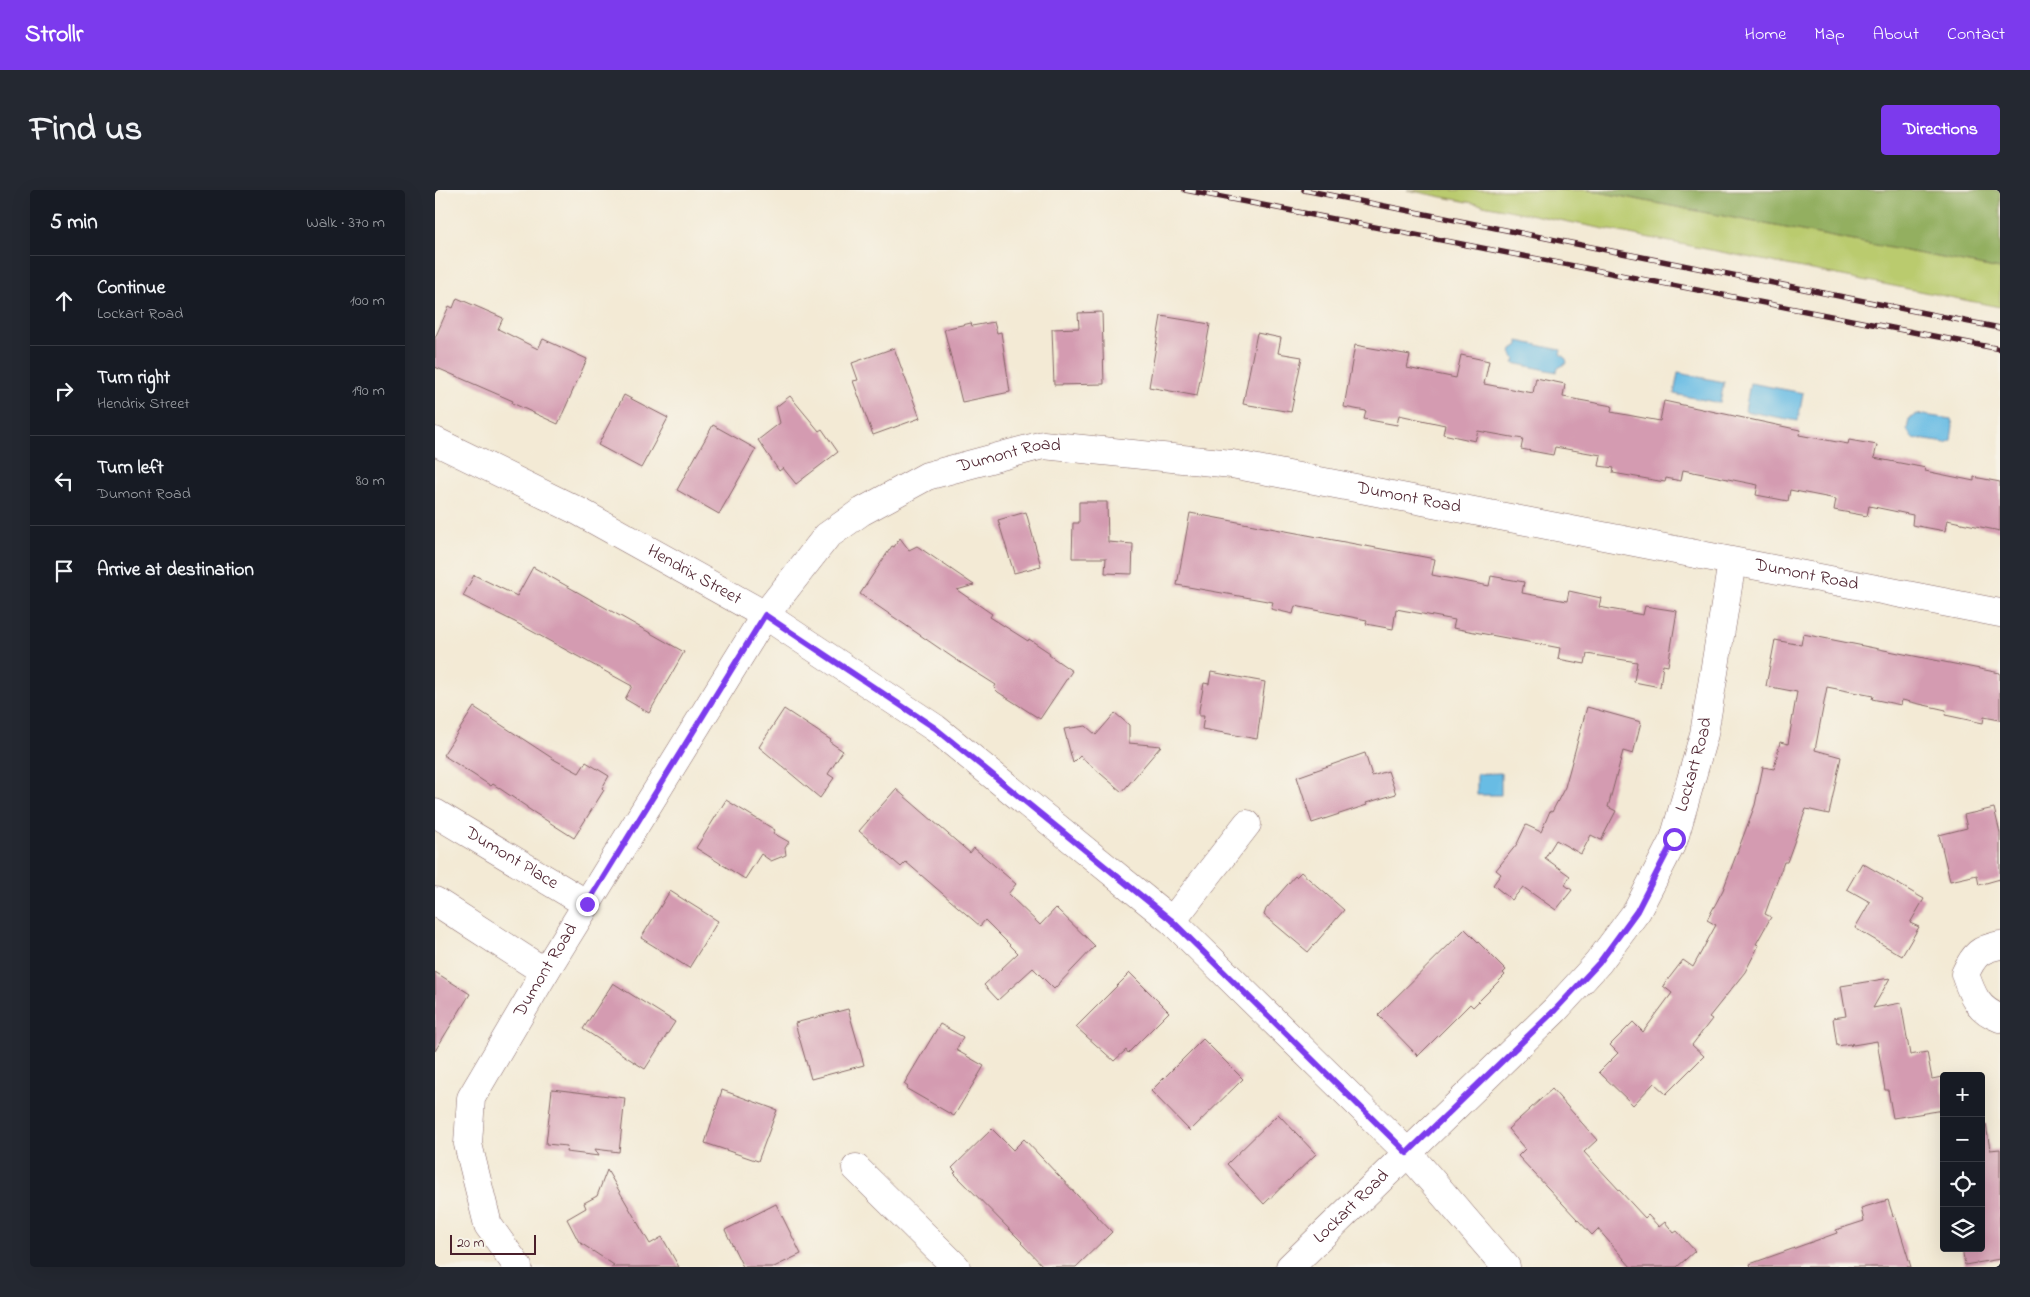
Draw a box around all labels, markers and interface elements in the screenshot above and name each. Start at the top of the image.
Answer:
text: Strollr [25,18,83,53]
text: Home [1745,22,1786,48]
text: Map [1814,22,1845,48]
text: About [1873,22,1919,48]
text: Contact [1947,22,2005,48]
text: Find us [30,105,142,156]
button: Directions [1881,105,2000,155]
text: 5 min [50,208,98,238]
text: Walk · 370 m [306,211,385,235]
text: Continue [97,275,165,302]
icon: ahead [50,287,78,315]
text: 100 m [350,289,385,313]
text: Lockart Road [97,302,183,326]
text: Turn right [97,365,170,392]
icon: right [50,377,78,405]
text: 190 m [352,379,385,403]
text: Hendrix Street [97,392,190,416]
street label: Dumont Road [954,432,1062,480]
text: Turn left [97,455,164,482]
icon: left [50,467,78,495]
text: 80 m [356,469,385,493]
street label: Dumont Road [1354,475,1463,521]
text: Dumont Road [97,482,191,506]
street label: Hendrix Street [642,539,746,612]
street label: Dumont Road [1751,552,1861,598]
icon: arrive [50,557,78,585]
text: Arrive at destination [97,557,254,584]
street label: Lockart Road [1669,716,1719,815]
street label: Dumont Place [459,820,564,897]
route start [1663,828,1686,851]
route end [576,893,599,916]
street label: Dumont Road [507,919,585,1023]
map controls [1940,1072,1985,1252]
button: + [1940,1072,1985,1117]
button: − [1940,1117,1985,1162]
button: locate [1940,1162,1985,1207]
street label: Lockart Road [1308,1164,1396,1250]
button: layers [1940,1207,1985,1252]
scale bar [450,1232,536,1255]
text: 20 m [457,1233,484,1254]

